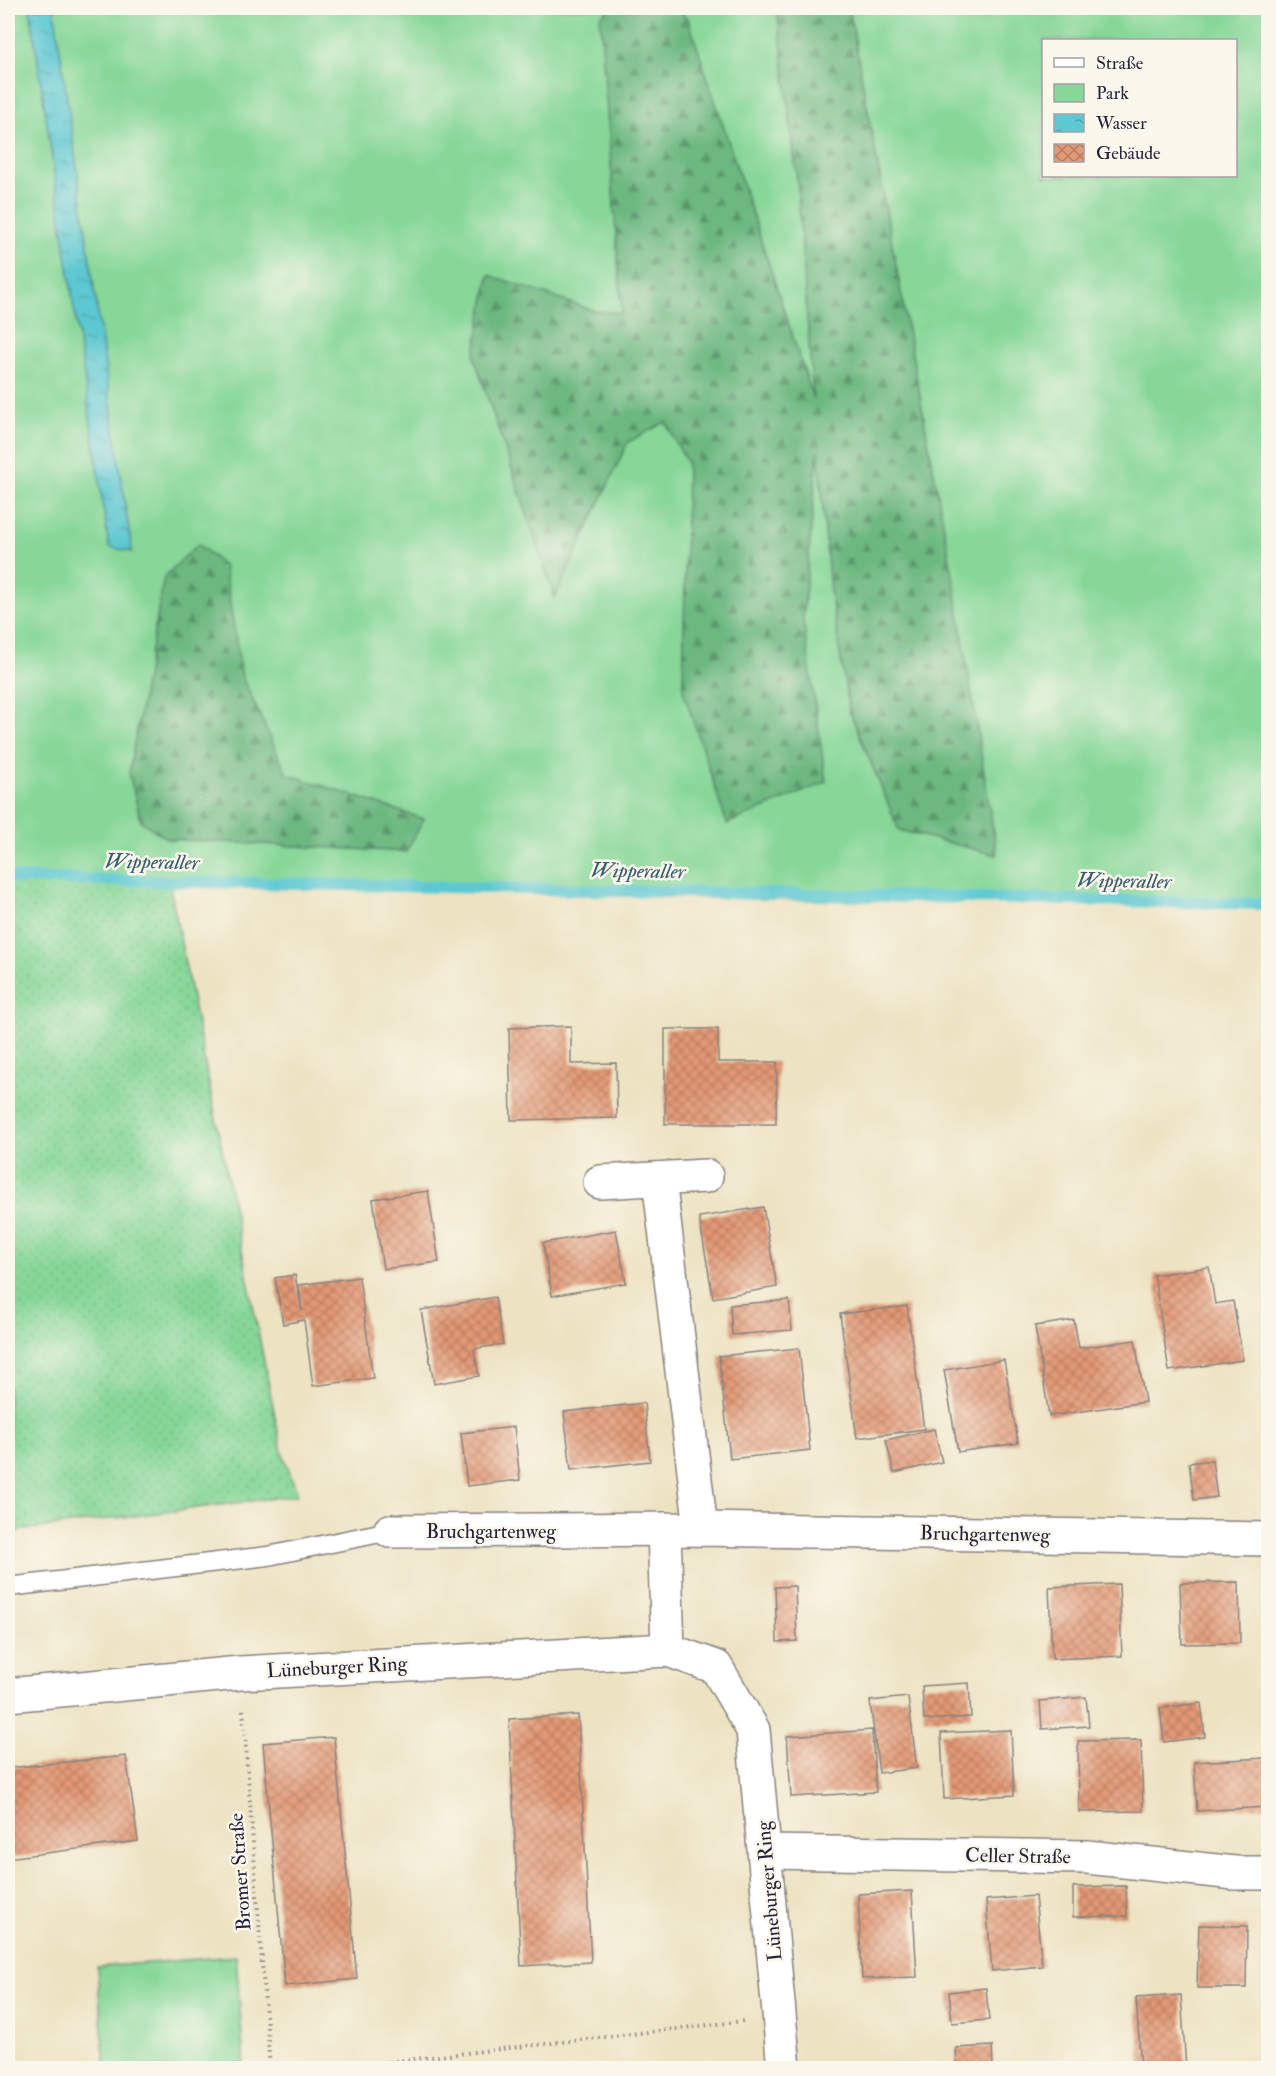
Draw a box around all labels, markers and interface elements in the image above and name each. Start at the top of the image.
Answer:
legend [1042,39,1237,177]
text: Straße [1096,52,1144,75]
text: Park [1096,82,1129,105]
text: Wasser [1095,112,1147,135]
text: Gebäude [1096,142,1161,165]
water label: Wipperaller [104,848,201,876]
water label: Wipperaller [590,857,687,885]
water label: Wipperaller [1076,867,1173,895]
street label: Bruchgartenweg [426,1519,557,1544]
street label: Bruchgartenweg [920,1520,1051,1548]
street label: Lüneburger Ring [266,1651,409,1683]
street label: Bromer Straße [223,1812,257,1932]
street label: Lüneburger Ring [750,1819,788,1962]
street label: Celler Straße [965,1843,1071,1869]

